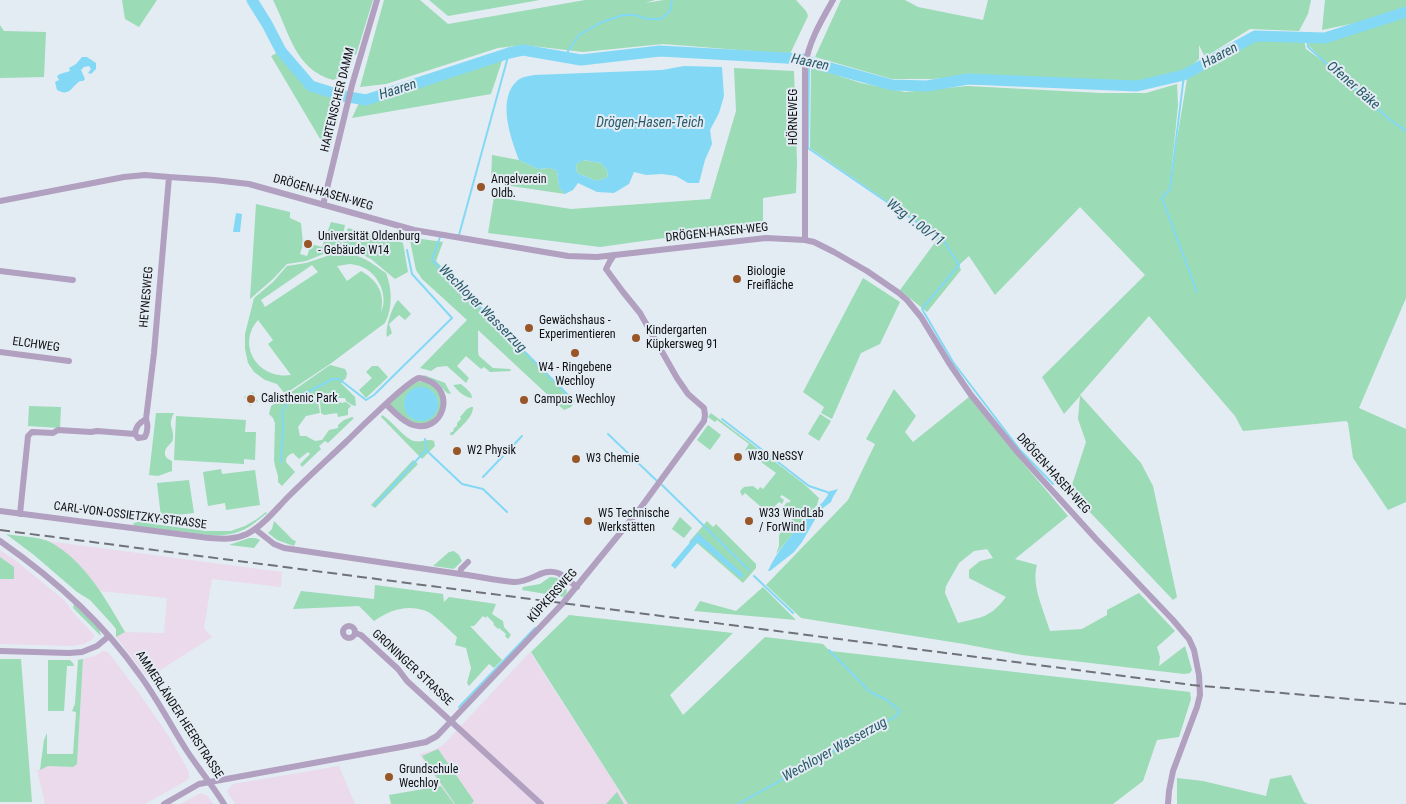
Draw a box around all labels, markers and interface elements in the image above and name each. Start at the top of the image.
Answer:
water label: Haaren [1199,40,1241,72]
street label: HARTENSCHER DAMM [318,46,358,154]
water label: Haaren [789,51,831,75]
water label: Ofener Bäke [1323,58,1383,114]
water label: Haaren [377,76,419,104]
street label: HÖRNEWEG [787,89,801,145]
water label: Drögen-Hasen-Teich [596,115,704,131]
street label: DRÖGEN-HASEN-WEG [271,172,375,214]
place label: Angelverein Oldb. [491,173,546,201]
marker: Angelverein Oldb. [475,181,487,193]
water label: Wzg 1.00/11 [883,196,947,250]
street label: DRÖGEN-HASEN-WEG [665,220,769,246]
place label: Universität Oldenburg - Gebäude W14 [318,230,420,258]
marker: Universität Oldenburg - Gebäude W14 [302,238,314,250]
water label: Wechloyer Wasserzug [435,262,529,356]
place label: Biologie Freifläche [747,265,793,293]
street label: HEYNESWEG [137,266,157,328]
marker: Biologie Freifläche [731,273,743,285]
place label: Gewächshaus - Experimentieren [539,314,616,342]
marker: Gewächshaus - Experimentieren [523,322,535,334]
place label: Kindergarten Küpkersweg 91 [646,324,718,352]
marker: Kindergarten Küpkersweg 91 [630,332,642,344]
street label: ELCHWEG [11,335,61,355]
marker: W4 - Ringebene Wechloy [569,347,581,359]
place label: W4 - Ringebene Wechloy [538,361,612,389]
place label: Calisthenic Park [261,392,338,406]
marker: Calisthenic Park [245,393,257,405]
place label: Campus Wechloy [534,393,615,407]
marker: Campus Wechloy [518,394,530,406]
street label: DRÖGEN-HASEN-WEG [1013,431,1093,517]
place label: W2 Physik [467,444,516,458]
marker: W2 Physik [451,445,463,457]
place label: W30 NeSSY [748,450,804,464]
marker: W30 NeSSY [732,451,744,463]
place label: W3 Chemie [586,452,639,466]
marker: W3 Chemie [570,453,582,465]
street label: CARL-VON-OSSIETZKY-STRASSE [53,499,207,533]
place label: W5 Technische Werkstätten [598,507,669,535]
place label: W33 WindLab / ForWind [759,507,824,535]
marker: W5 Technische Werkstätten [582,515,594,527]
marker: W33 WindLab / ForWind [743,515,755,527]
street label: KÜPKERSWEG [525,566,581,626]
street label: GRONINGER STRASSE [369,627,455,709]
street label: AMMERLÄNDER HEERSTRASSE [132,648,226,782]
water label: Wechloyer Wasserzug [780,714,890,786]
place label: Grundschule Wechloy [399,763,458,791]
marker: Grundschule Wechloy [383,771,395,783]

